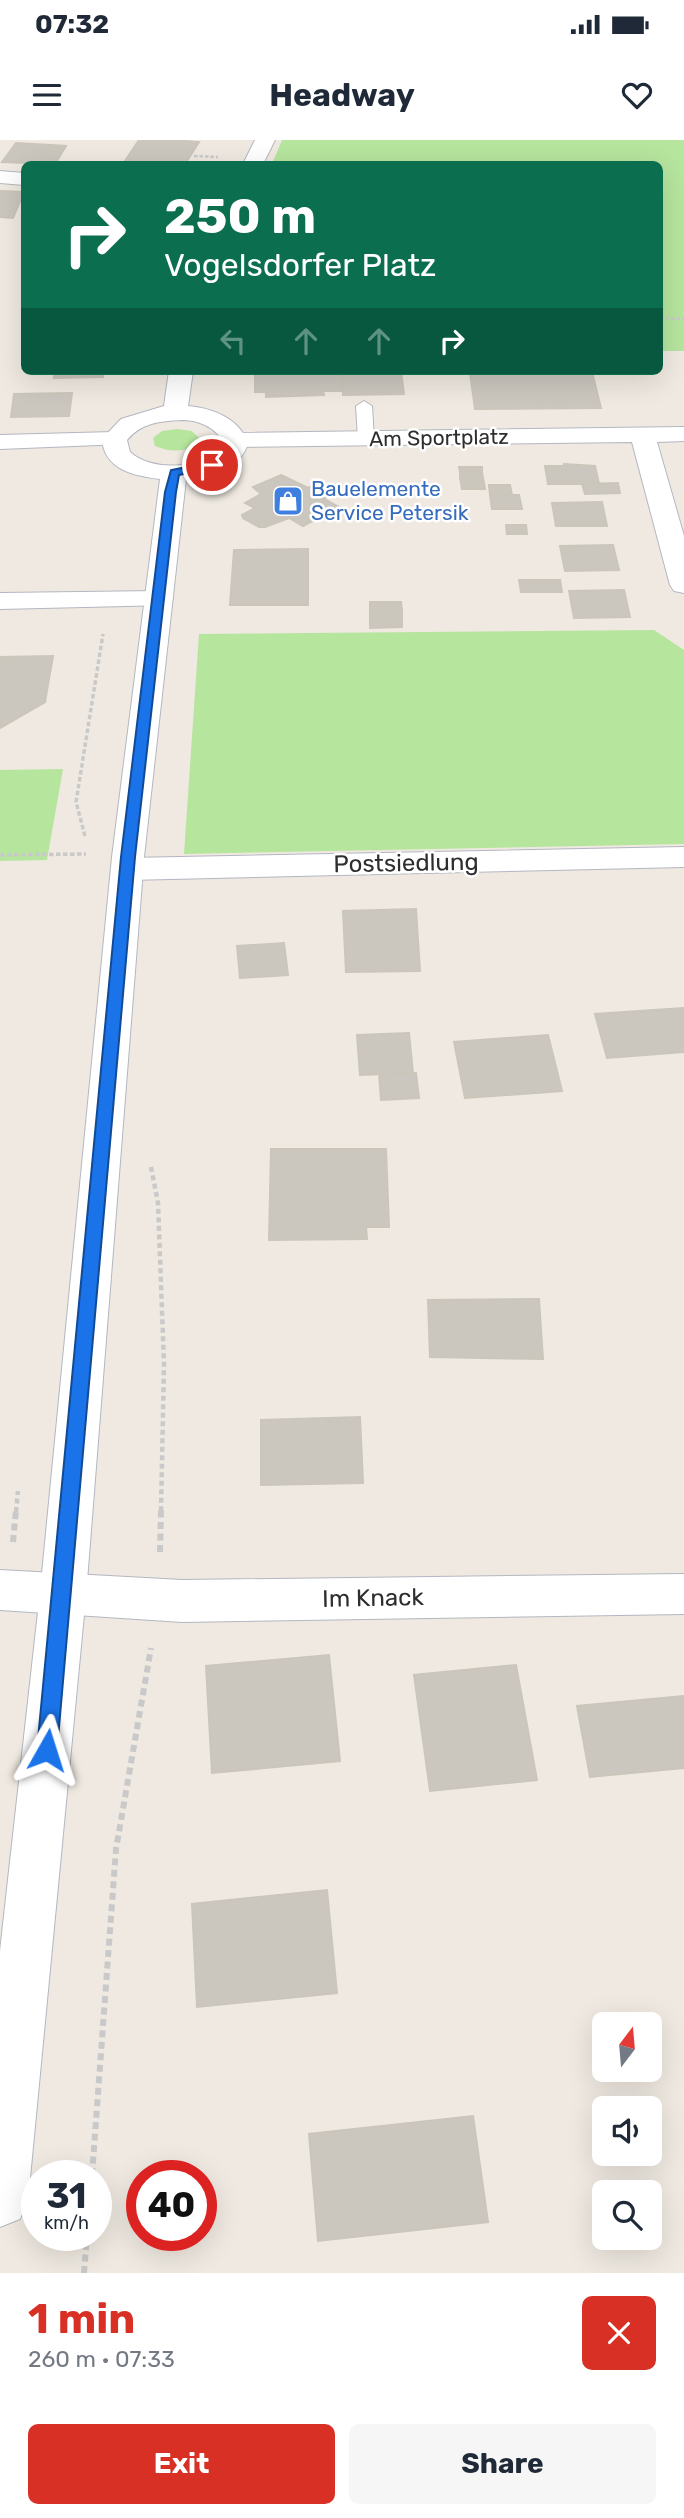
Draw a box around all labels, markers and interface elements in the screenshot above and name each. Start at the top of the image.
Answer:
text: 07:32 [35,9,109,40]
icon: menu [28,76,66,114]
text: Headway [269,76,415,114]
icon: heart [618,76,656,114]
text: 250 m [164,187,316,245]
icon: right [49,189,140,280]
text: Vogelsdorfer Platz [164,246,436,284]
icon: left [214,322,252,360]
icon: ahead [287,322,325,360]
icon: ahead [360,322,398,360]
icon: right [433,322,471,360]
street label: Am Sportplatz [369,424,509,451]
pin [182,435,242,495]
icon: arrive [193,446,231,484]
place label: Bauelemente Service Petersik [311,476,469,525]
shop icon: Bauelemente Service Petersik [271,484,305,518]
street label: Postsiedlung [333,848,479,878]
street label: Im Knack [322,1583,425,1613]
position arrow [10,1713,84,1787]
north arrow [592,2012,662,2082]
map controls [592,2012,662,2250]
button: sound [592,2096,662,2166]
speed limit sign: 40 [126,2160,217,2251]
text: 31 [47,2175,86,2217]
button: search [592,2180,662,2250]
text: km/h [44,2212,89,2234]
text: 1 min [28,2294,135,2344]
button: close [582,2296,656,2370]
text: 260 m · 07:33 [28,2345,175,2373]
button: Exit [28,2424,335,2504]
button: Share [349,2424,656,2504]

